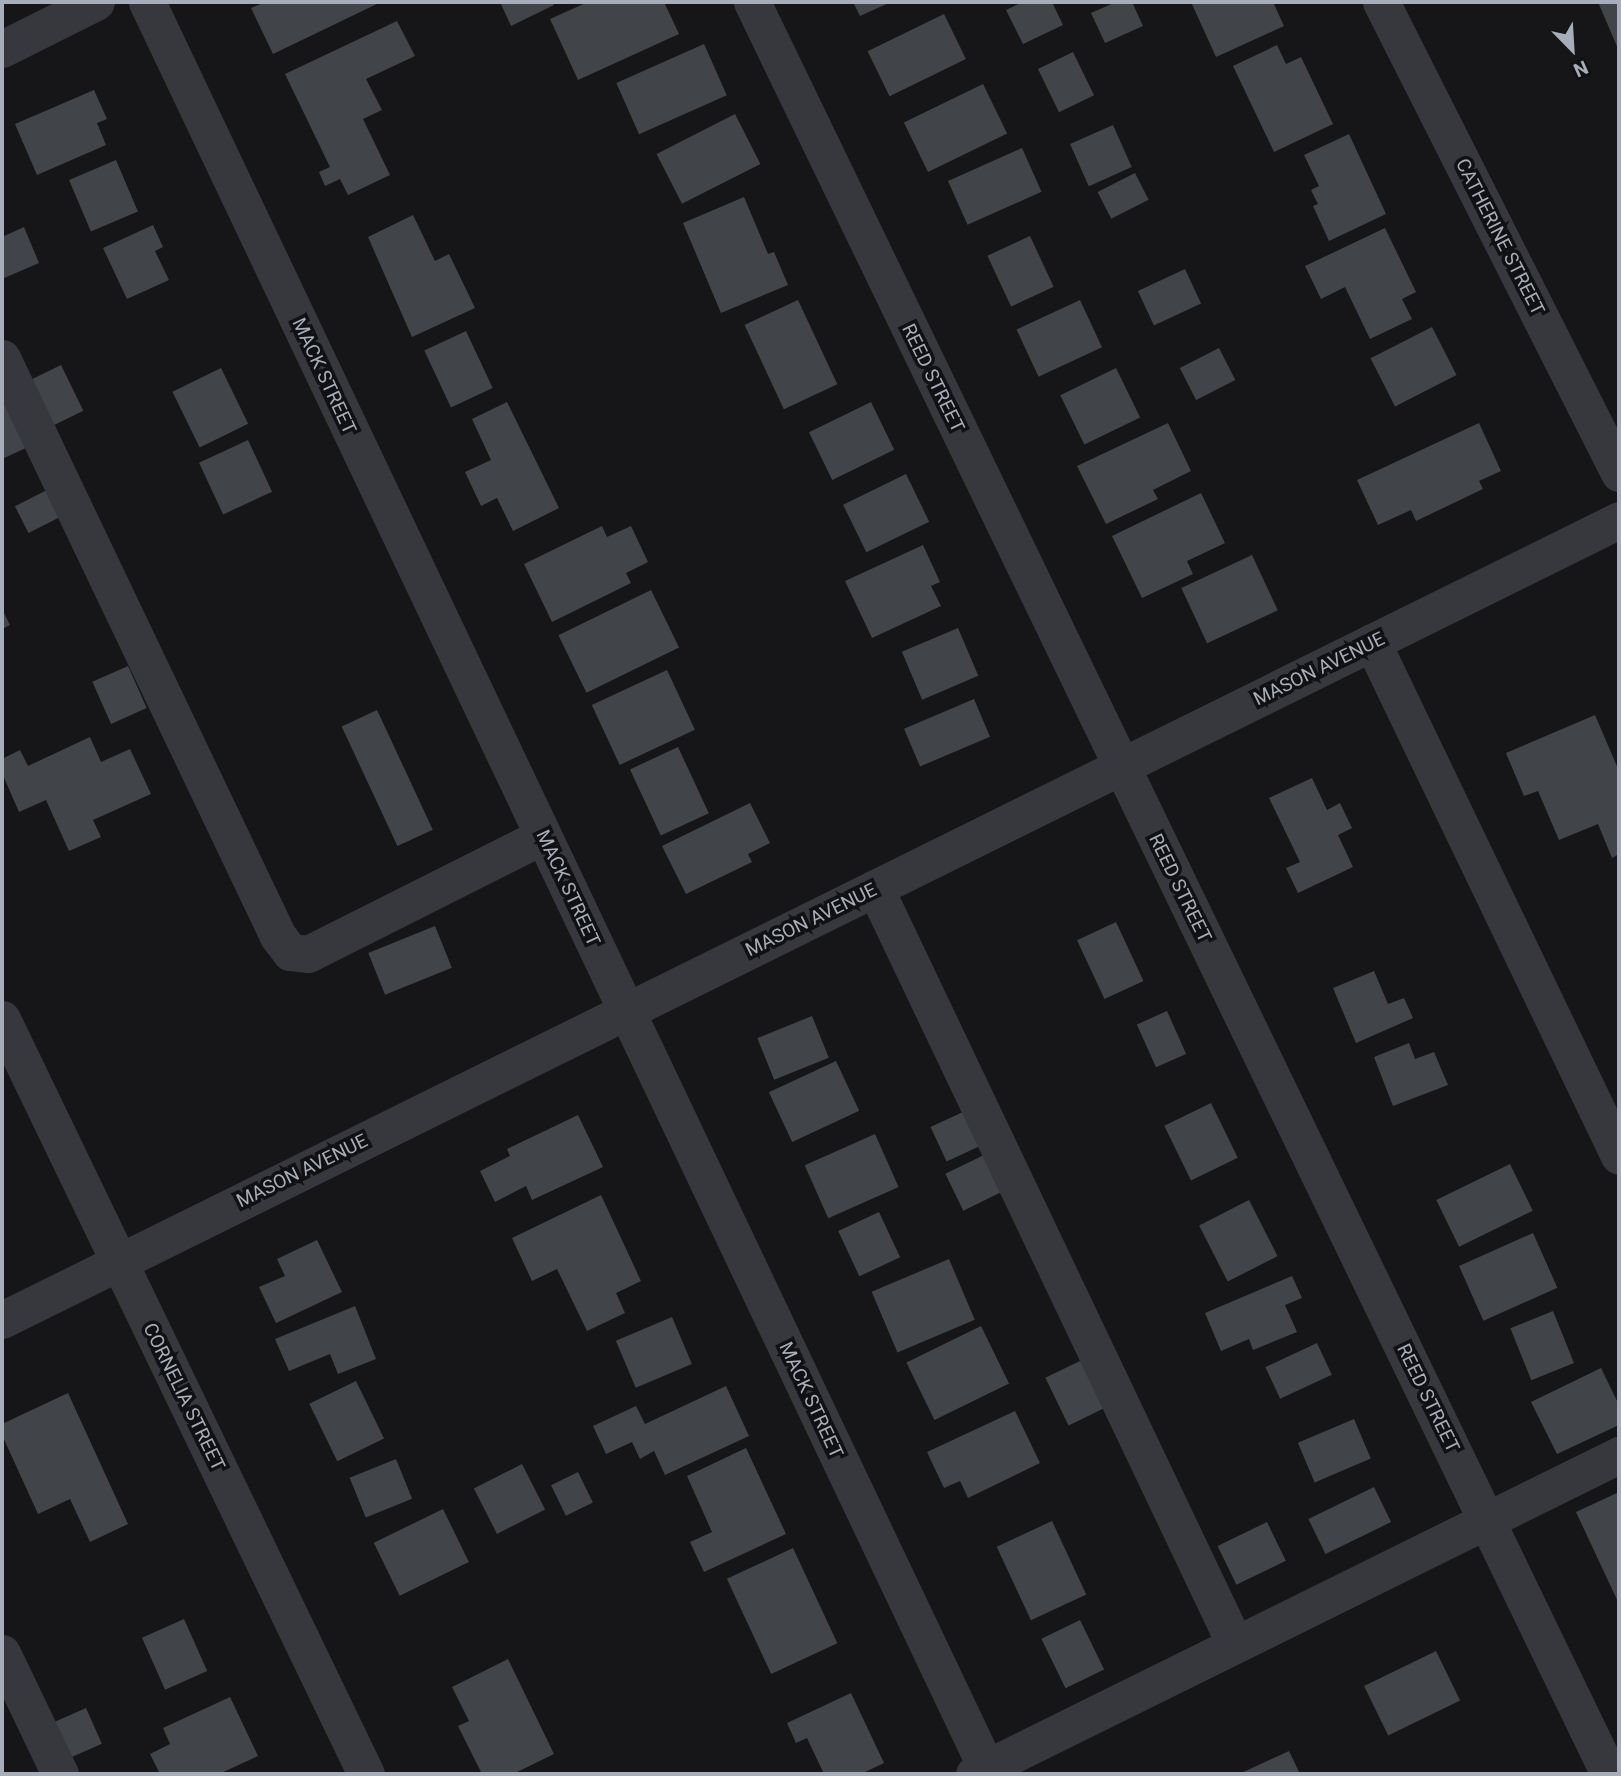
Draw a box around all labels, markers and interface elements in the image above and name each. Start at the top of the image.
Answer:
north arrow [1537,14,1607,84]
text: N [1570,55,1592,82]
street label: CATHERINE STREET [1451,155,1549,319]
street label: MACK STREET [287,314,361,438]
street label: REED STREET [897,320,969,436]
street label: MASON AVENUE [1250,627,1388,711]
street label: MACK STREET [531,826,605,950]
street label: REED STREET [1144,830,1216,946]
street label: MASON AVENUE [742,878,880,962]
street label: MASON AVENUE [233,1129,371,1213]
street label: CORNELIA STREET [138,1319,230,1475]
street label: MACK STREET [774,1338,848,1462]
street label: REED STREET [1392,1340,1464,1456]

